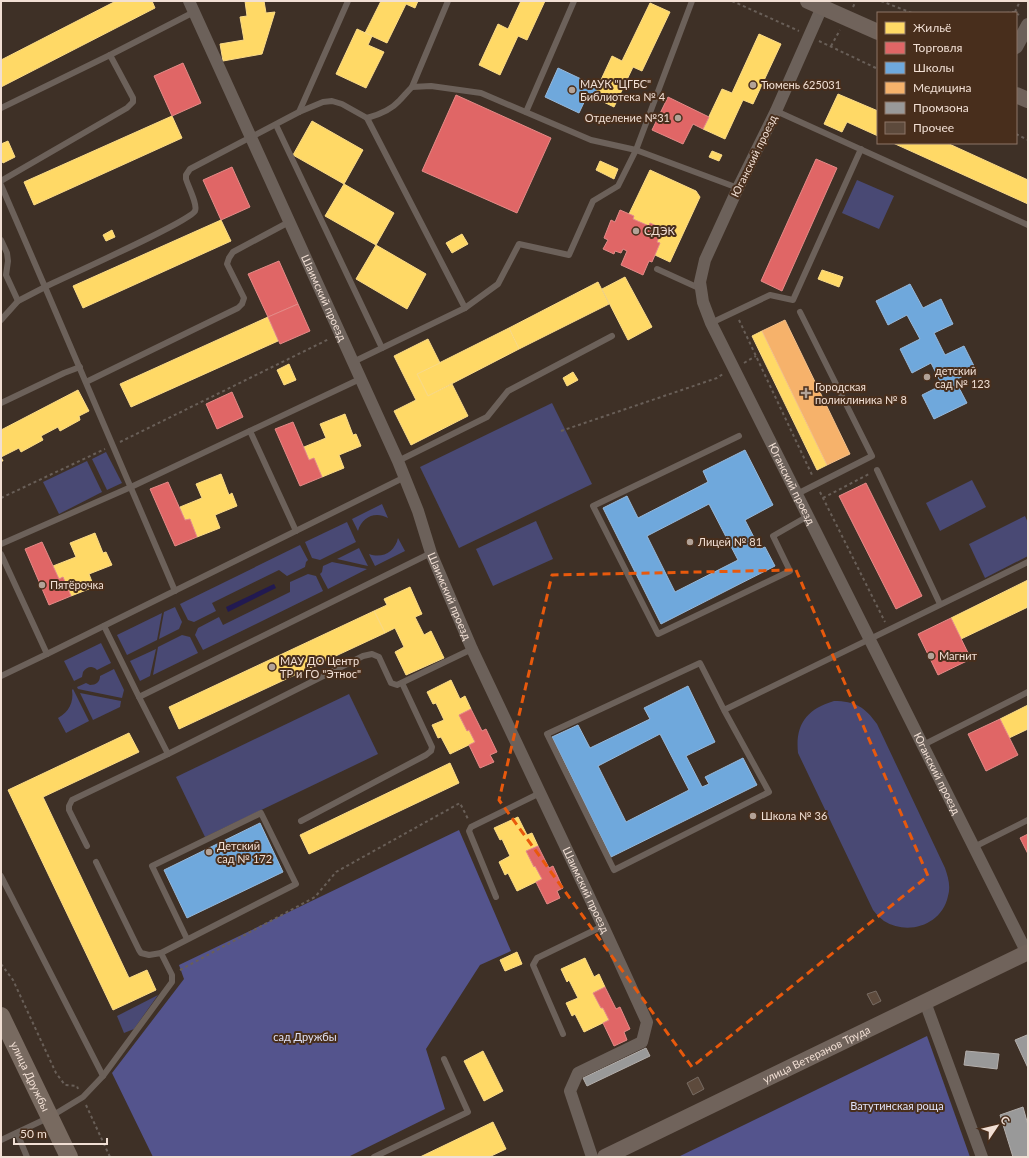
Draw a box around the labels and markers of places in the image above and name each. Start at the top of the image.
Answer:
place label: МАУК "ЦГБС" Библиотека № 4 [580,77,666,103]
place label: Тюмень 625031 [761,78,841,91]
marker: Тюмень 625031 [748,80,758,90]
marker: МАУК "ЦГБС" Библиотека № 4 [567,85,577,95]
place label: Отделение №31 [585,111,670,124]
marker: Отделение №31 [673,113,683,123]
place label: СДЭК [644,224,675,237]
marker: СДЭК [631,226,641,236]
place label: детский сад № 123 [935,364,990,390]
marker: детский сад № 123 [922,372,932,382]
place label: Городская поликлиника № 8 [815,380,907,406]
marker: Городская поликлиника № 8 [800,387,812,399]
place label: Лицей № 81 [697,535,762,548]
marker: Лицей № 81 [685,537,695,547]
place label: Пятёрочка [50,578,104,591]
marker: Пятёрочка [37,580,47,590]
place label: Магнит [939,649,978,662]
marker: Магнит [926,651,936,661]
place label: МАУ ДО Центр ТР и ГО "Этнос" [280,654,361,680]
marker: МАУ ДО Центр ТР и ГО "Этнос" [267,662,277,672]
place label: Школа № 36 [761,809,827,822]
marker: Школа № 36 [748,811,758,821]
place label: Детский сад № 172 [217,839,272,865]
marker: Детский сад № 172 [204,847,214,857]

